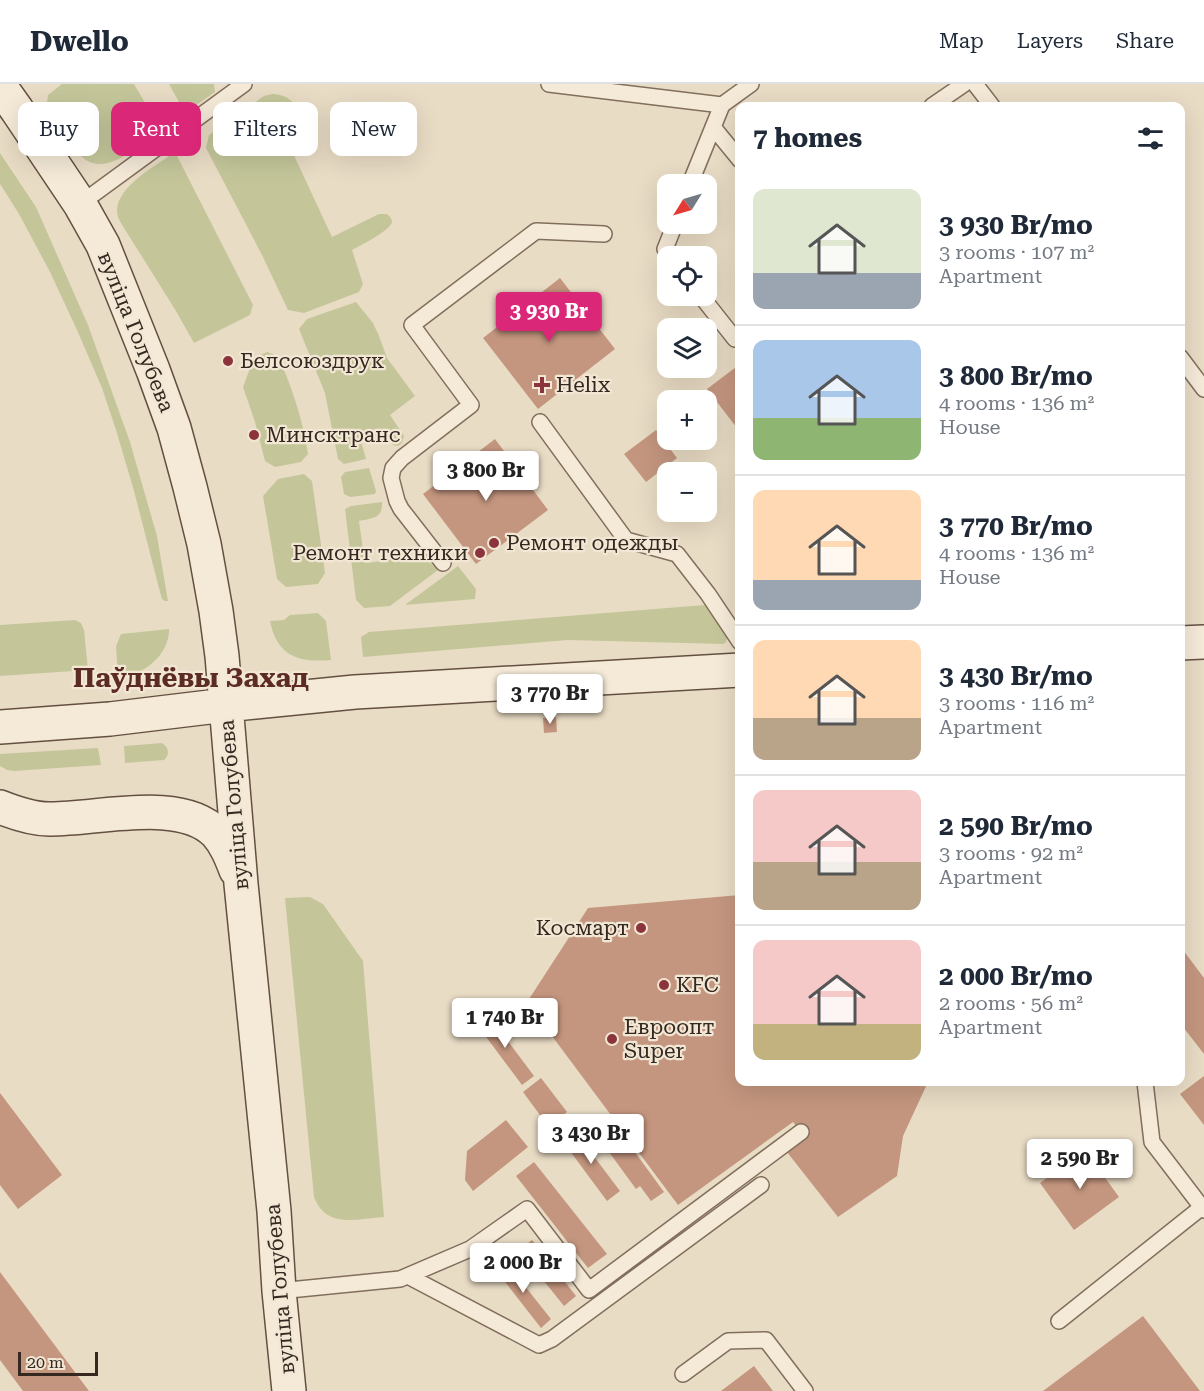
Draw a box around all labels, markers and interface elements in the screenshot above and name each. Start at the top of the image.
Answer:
text: Dwello [30,25,129,58]
text: Map [939,29,984,53]
text: Layers [1017,29,1083,53]
text: Share [1116,29,1174,53]
chip: Buy [18,102,99,156]
chip: Rent [111,102,201,156]
chip: Filters [213,102,318,156]
chip: New [330,102,417,156]
icon: filters [1134,122,1167,155]
text: 7 homes [753,123,862,153]
north arrow [657,174,717,234]
map controls [657,174,717,522]
text: 3 930 Br/mo [939,210,1093,240]
icon: home [801,213,873,285]
text: 3 rooms · 107 m² [939,240,1094,264]
button: locate [657,246,717,306]
street label: вуліца Голубева [93,248,179,416]
text: Apartment [939,264,1042,288]
pin: 3 930 Br [487,292,611,343]
text: 3 930 Br [510,299,588,323]
button: layers [657,318,717,378]
place label: Белсоюздрук [240,349,384,373]
marker: Белсоюздрук [221,354,235,368]
text: 3 800 Br/mo [939,361,1093,391]
icon: home [801,364,873,436]
place label: Helix [556,373,610,397]
marker: Helix [533,376,551,394]
button: + [657,390,717,450]
text: 4 rooms · 136 m² [939,391,1094,415]
text: House [939,415,1001,439]
place label: Минсктранс [266,423,401,447]
marker: Минсктранс [247,428,261,442]
pin: 3 800 Br [424,451,548,502]
text: 3 800 Br [447,458,525,482]
button: − [657,462,717,522]
text: 3 770 Br/mo [939,511,1093,541]
icon: home [801,514,873,586]
place label: Ремонт одежды [506,531,679,555]
marker: Ремонт одежды [487,536,501,550]
place label: Ремонт техники [292,541,468,565]
text: 4 rooms · 136 m² [939,541,1094,565]
marker: Ремонт техники [473,546,487,560]
text: House [939,565,1001,589]
text: 3 430 Br/mo [939,661,1093,691]
district label: Паўднёвы Захад [73,662,309,694]
icon: home [801,664,873,736]
pin: 3 770 Br [488,674,612,725]
text: 3 770 Br [511,681,589,705]
text: 3 rooms · 116 m² [939,691,1094,715]
text: Apartment [939,715,1042,739]
street label: вуліца Голубева [215,718,253,891]
text: 2 590 Br/mo [939,811,1093,841]
icon: home [801,814,873,886]
text: 3 rooms · 92 m² [939,841,1083,865]
text: Apartment [939,865,1042,889]
place label: Космарт [536,916,629,940]
marker: Космарт [634,921,648,935]
text: 2 000 Br/mo [939,961,1093,991]
icon: home [801,964,873,1036]
place label: KFC [676,973,719,997]
marker: KFC [657,978,671,992]
text: 2 rooms · 56 m² [939,991,1083,1015]
pin: 1 740 Br [443,998,567,1049]
text: 1 740 Br [466,1005,544,1029]
place label: Евроопт Super [624,1015,714,1063]
text: Apartment [939,1015,1042,1039]
marker: Евроопт Super [605,1032,619,1046]
pin: 3 430 Br [529,1114,653,1165]
text: 3 430 Br [552,1121,630,1145]
pin: 2 590 Br [1018,1139,1142,1190]
text: 2 590 Br [1041,1146,1119,1170]
street label: вуліца Голубева [261,1202,299,1375]
pin: 2 000 Br [461,1243,585,1294]
text: 2 000 Br [484,1250,562,1274]
scale bar [18,1349,98,1376]
text: 20 m [27,1353,64,1372]

